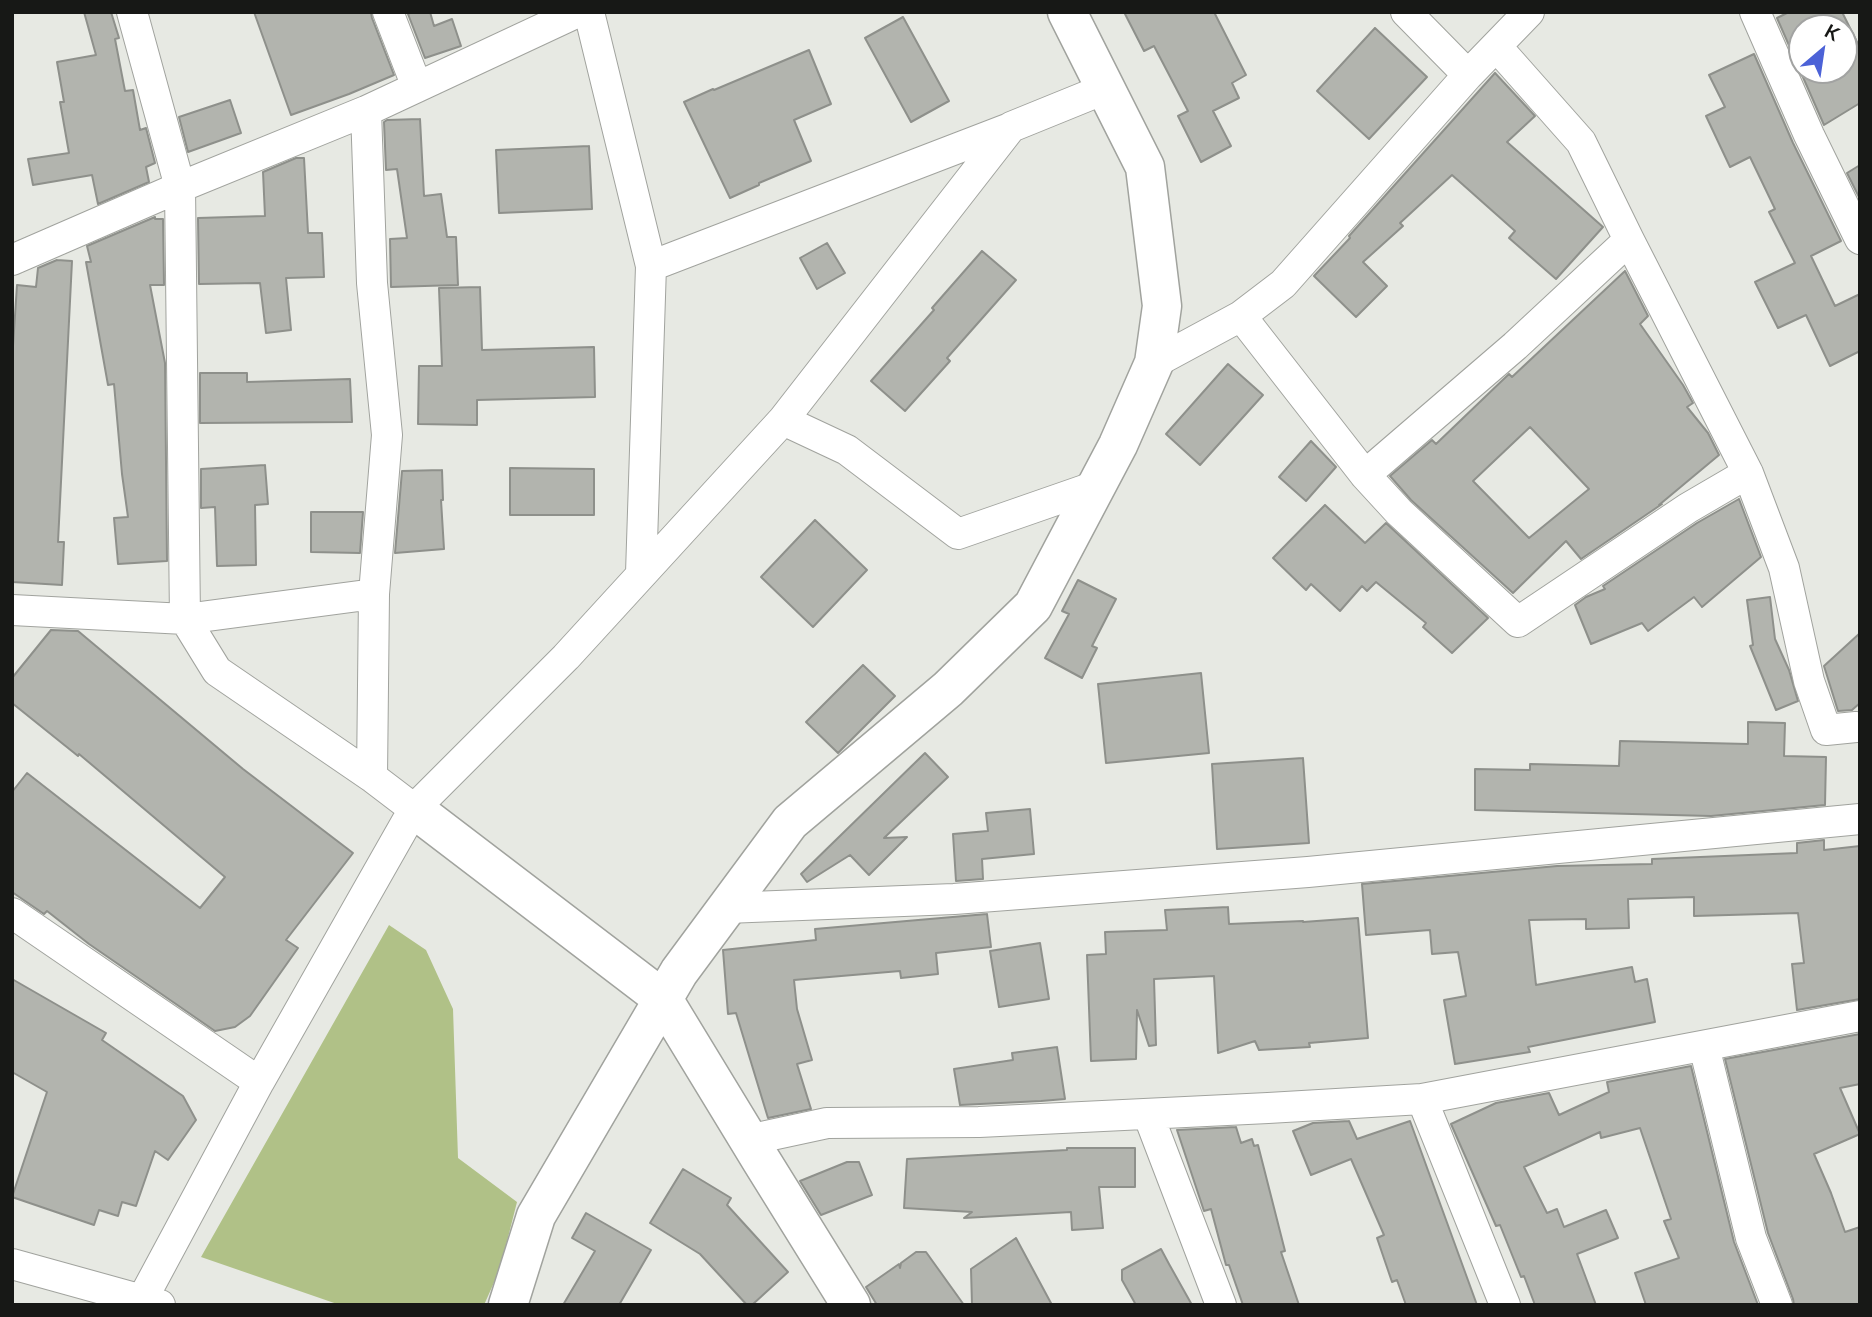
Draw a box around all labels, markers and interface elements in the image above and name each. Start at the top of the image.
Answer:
north arrow [1788,14,1858,84]
text: K [1821,19,1844,45]

